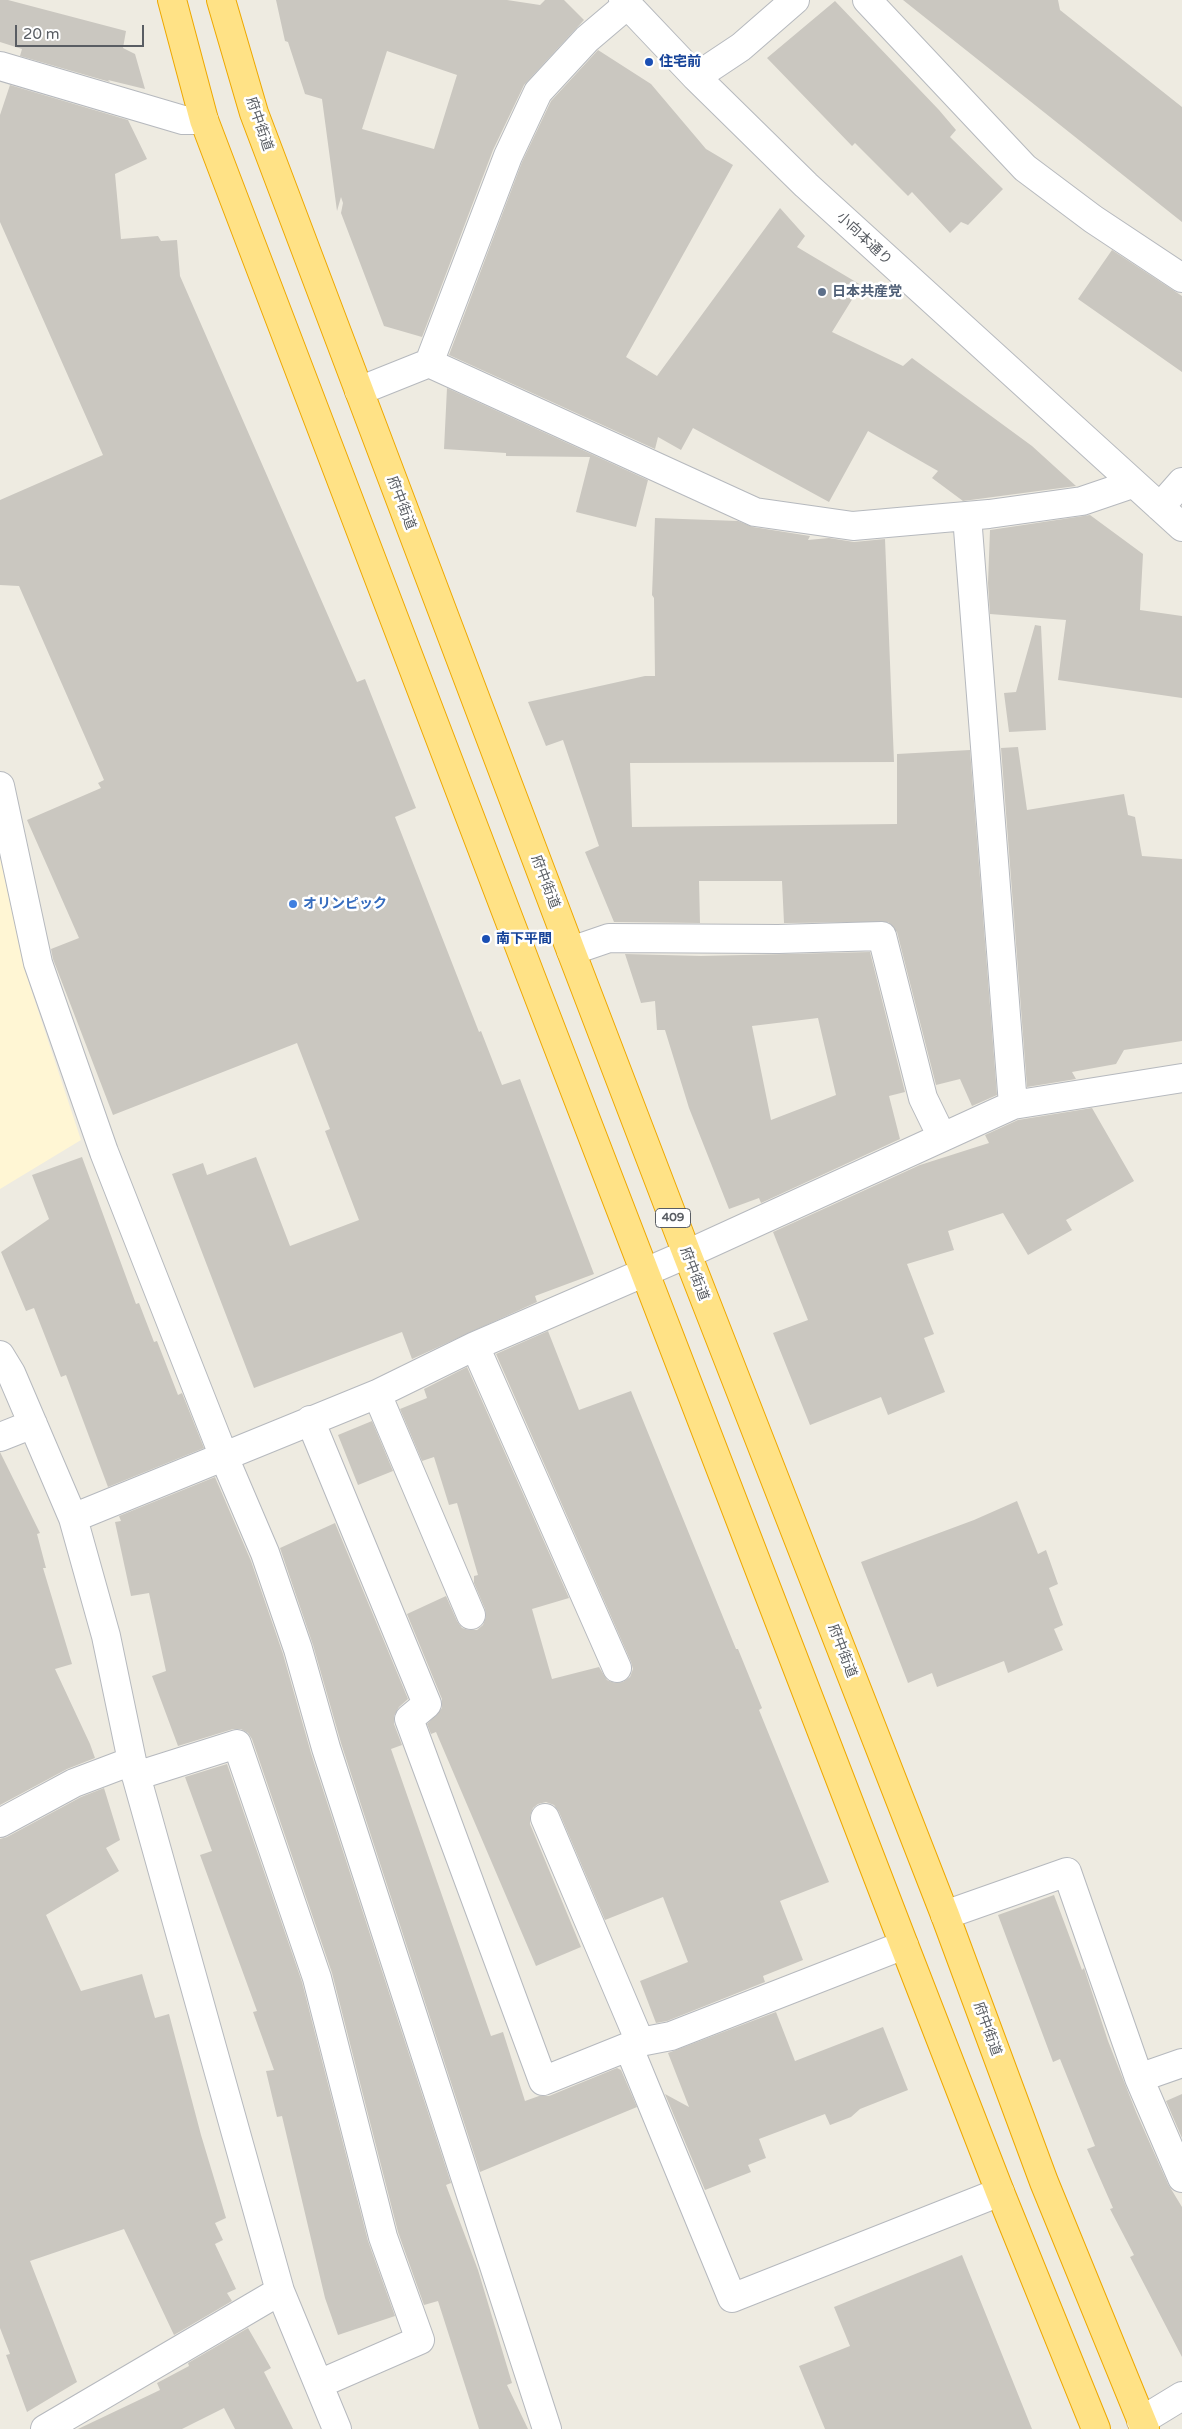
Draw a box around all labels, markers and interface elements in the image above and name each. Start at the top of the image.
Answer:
scale bar [18,15,146,47]
text: 20 m [23,25,60,43]
place label: 住宅前 [659,54,701,70]
marker: 住宅前 [643,56,655,68]
street label: 府中街道 [242,95,276,153]
street label: 小向本通り [833,209,895,269]
place label: 日本共産党 [832,284,902,300]
marker: 日本共産党 [816,286,828,298]
street label: 府中街道 [383,474,419,532]
street label: 府中街道 [527,853,563,911]
place label: オリンピック [303,896,387,912]
marker: オリンピック [287,898,299,910]
place label: 南下平間 [496,931,552,947]
marker: 南下平間 [480,933,492,945]
road number: 409 [656,1208,690,1228]
street label: 府中街道 [676,1245,712,1303]
street label: 府中街道 [824,1622,860,1680]
street label: 府中街道 [970,2000,1004,2058]

